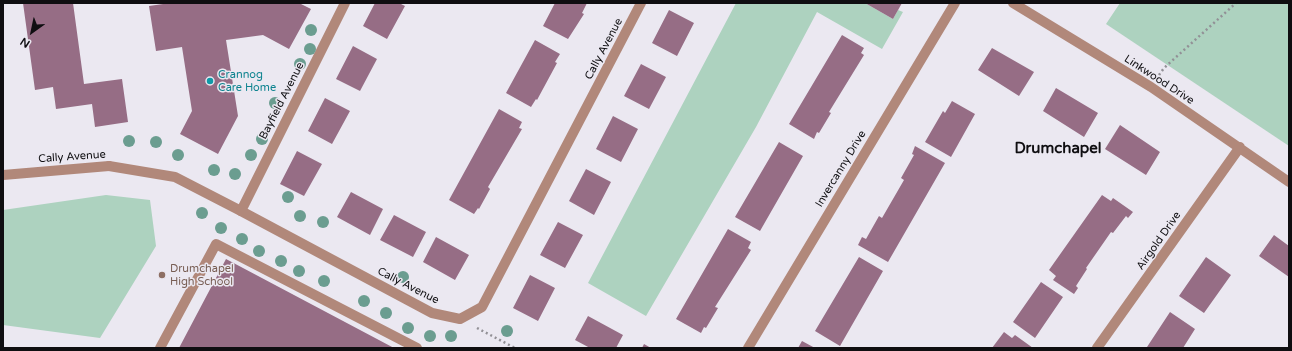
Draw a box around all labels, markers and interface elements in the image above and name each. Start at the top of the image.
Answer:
north arrow [12,12,52,52]
street label: Cally Avenue [582,16,626,82]
text: N [18,35,32,50]
street label: Linkwood Drive [1122,52,1196,108]
street label: Bayfield Avenue [257,60,307,142]
place label: Crannog Care Home [218,68,276,94]
marker: Crannog Care Home [205,76,215,86]
street label: Invercanny Drive [813,128,869,210]
district label: Drumchapel [1014,140,1102,158]
street label: Cally Avenue [38,148,106,166]
street label: Airgold Drive [1134,209,1184,273]
place label: Drumchapel High School [170,262,234,288]
street label: Cally Avenue [375,265,441,307]
marker: Drumchapel High School [157,270,167,280]

